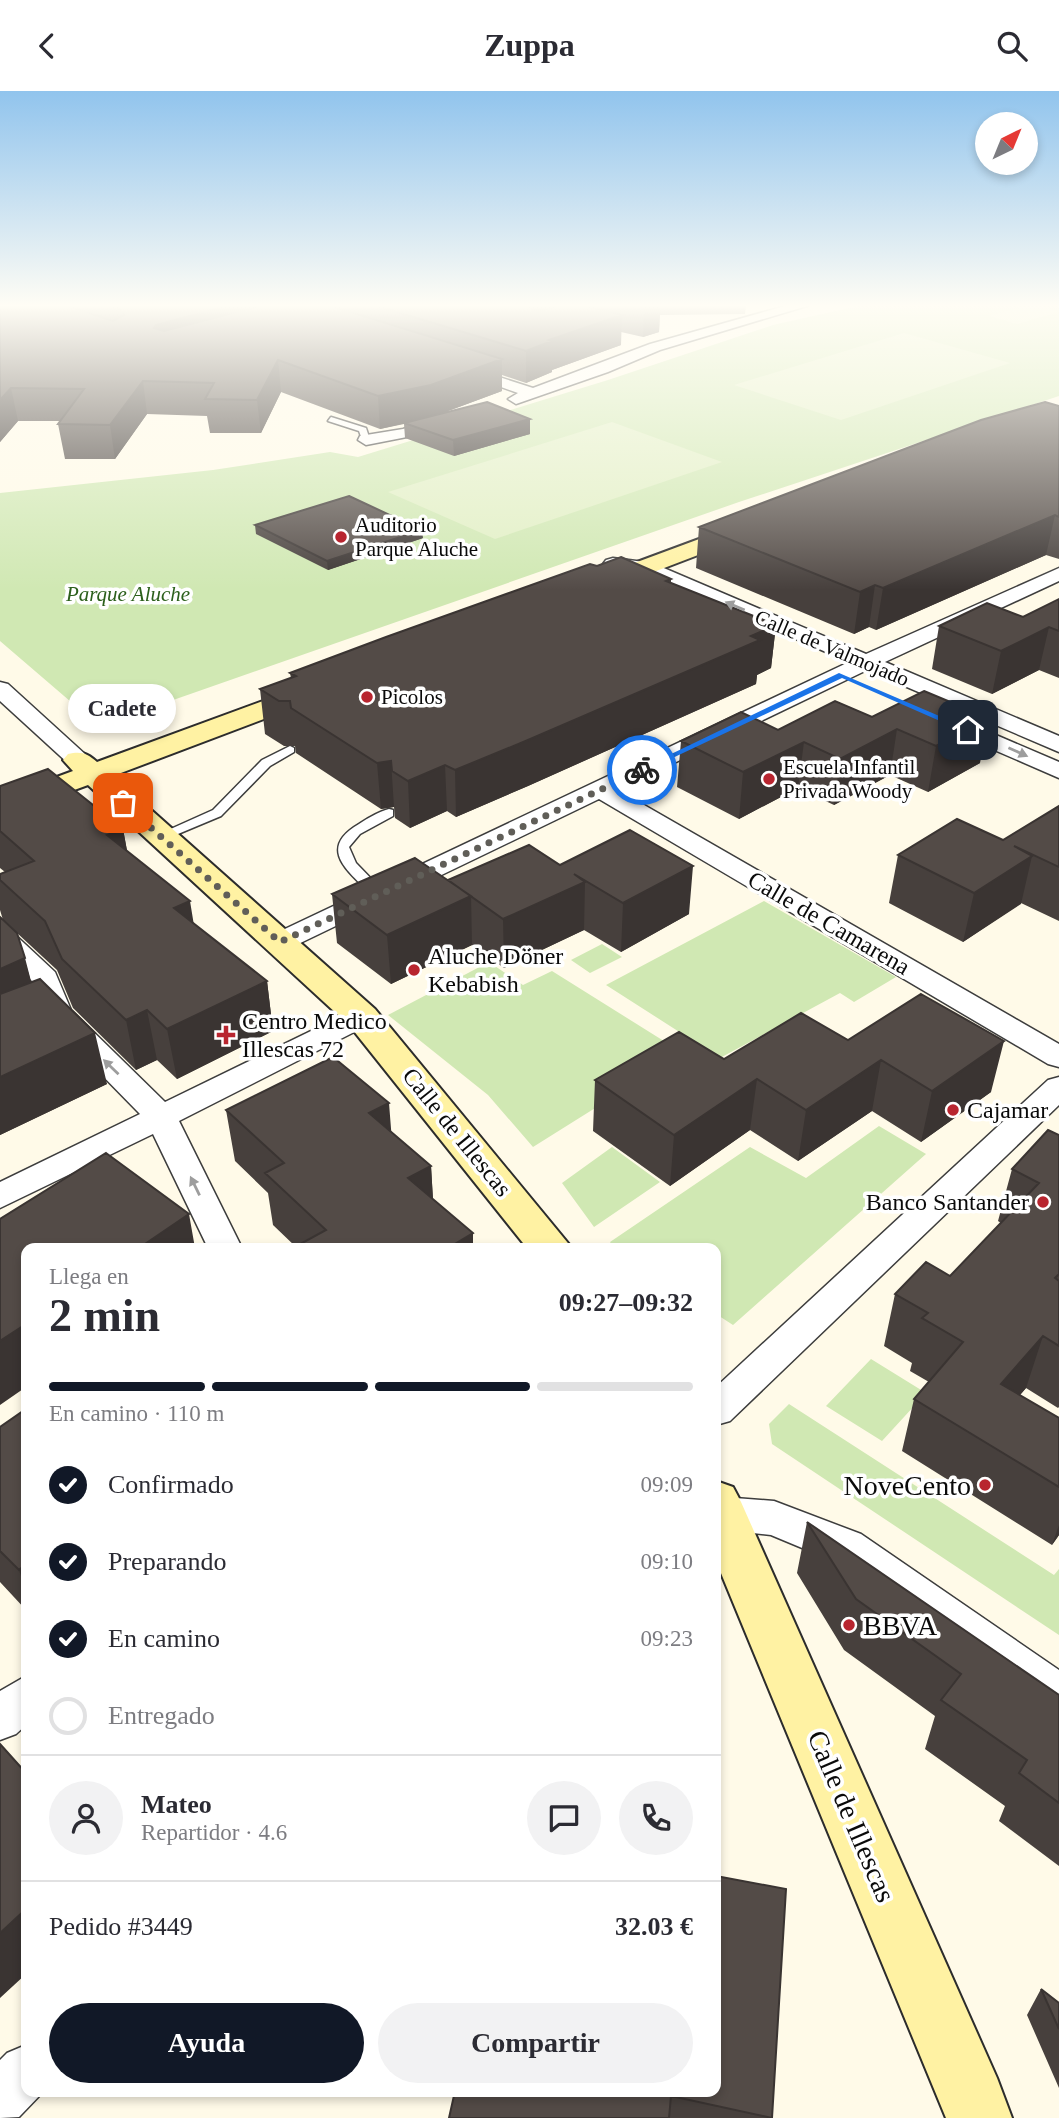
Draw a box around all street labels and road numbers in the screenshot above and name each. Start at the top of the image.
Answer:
street label: Calle de Valmojado [751,605,913,691]
street label: Calle de Camarena [743,866,915,980]
street label: Calle de Illescas [397,1063,517,1201]
street label: Calle de Illescas [801,1726,902,1907]

